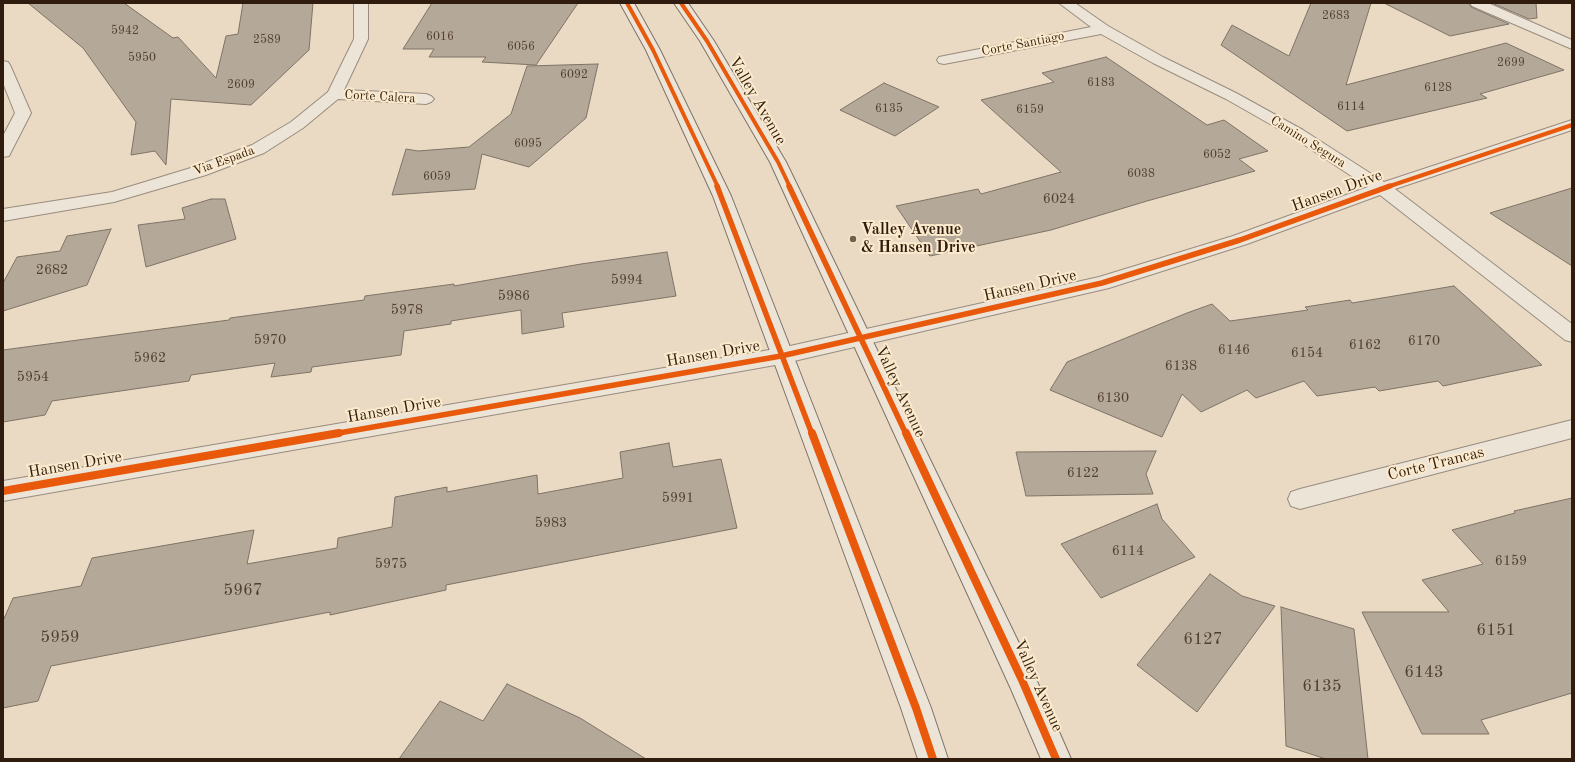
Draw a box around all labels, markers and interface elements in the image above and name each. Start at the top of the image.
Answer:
house number: 2683 [1322,9,1350,23]
house number: 5942 [111,24,139,38]
street label: Corte Santiago [980,28,1066,60]
house number: 6016 [426,30,454,44]
house number: 2589 [253,33,281,47]
house number: 6056 [507,40,535,54]
house number: 5950 [128,51,156,65]
street label: Valley Avenue [724,53,790,149]
house number: 2699 [1497,56,1525,70]
house number: 6092 [560,68,588,82]
house number: 6183 [1087,76,1115,90]
house number: 2609 [227,78,255,92]
house number: 6128 [1424,81,1452,95]
street label: Corte Calera [344,87,416,107]
house number: 6114 [1337,100,1365,114]
house number: 6135 [875,102,903,116]
house number: 6159 [1016,103,1044,117]
street label: Camino Segura [1267,113,1349,171]
house number: 6095 [514,137,542,151]
street label: Via Espada [191,143,257,179]
house number: 6052 [1203,148,1231,162]
street label: Hansen Drive [1289,166,1385,216]
house number: 6038 [1127,167,1155,181]
house number: 6059 [423,170,451,184]
house number: 6024 [1043,191,1075,207]
place label: Valley Avenue & Hansen Drive [861,220,975,258]
marker: Valley Avenue & Hansen Drive [848,234,858,244]
house number: 2682 [36,262,68,278]
street label: Hansen Drive [982,266,1078,306]
house number: 5994 [611,272,643,288]
house number: 5986 [498,288,530,304]
house number: 5978 [391,302,423,318]
house number: 5970 [254,332,286,348]
house number: 6170 [1408,333,1440,349]
street label: Hansen Drive [665,336,761,372]
house number: 6162 [1349,337,1381,353]
house number: 6146 [1218,342,1250,358]
street label: Valley Avenue [870,343,930,441]
house number: 6154 [1291,345,1323,361]
house number: 5962 [134,350,166,366]
house number: 6138 [1165,358,1197,374]
house number: 5954 [17,369,49,385]
house number: 6130 [1097,390,1129,406]
street label: Hansen Drive [346,392,442,428]
street label: Corte Trancas [1386,443,1486,485]
street label: Hansen Drive [27,447,123,483]
house number: 6122 [1067,465,1099,481]
house number: 5991 [662,490,694,506]
house number: 5983 [535,515,567,531]
house number: 6114 [1112,543,1144,559]
house number: 6159 [1495,553,1527,569]
house number: 5975 [375,556,407,572]
house number: 5967 [223,581,263,601]
house number: 6151 [1476,621,1516,641]
house number: 5959 [40,628,80,648]
house number: 6127 [1183,630,1223,650]
street label: Valley Avenue [1009,637,1067,735]
house number: 6143 [1404,663,1444,683]
house number: 6135 [1302,677,1342,697]

